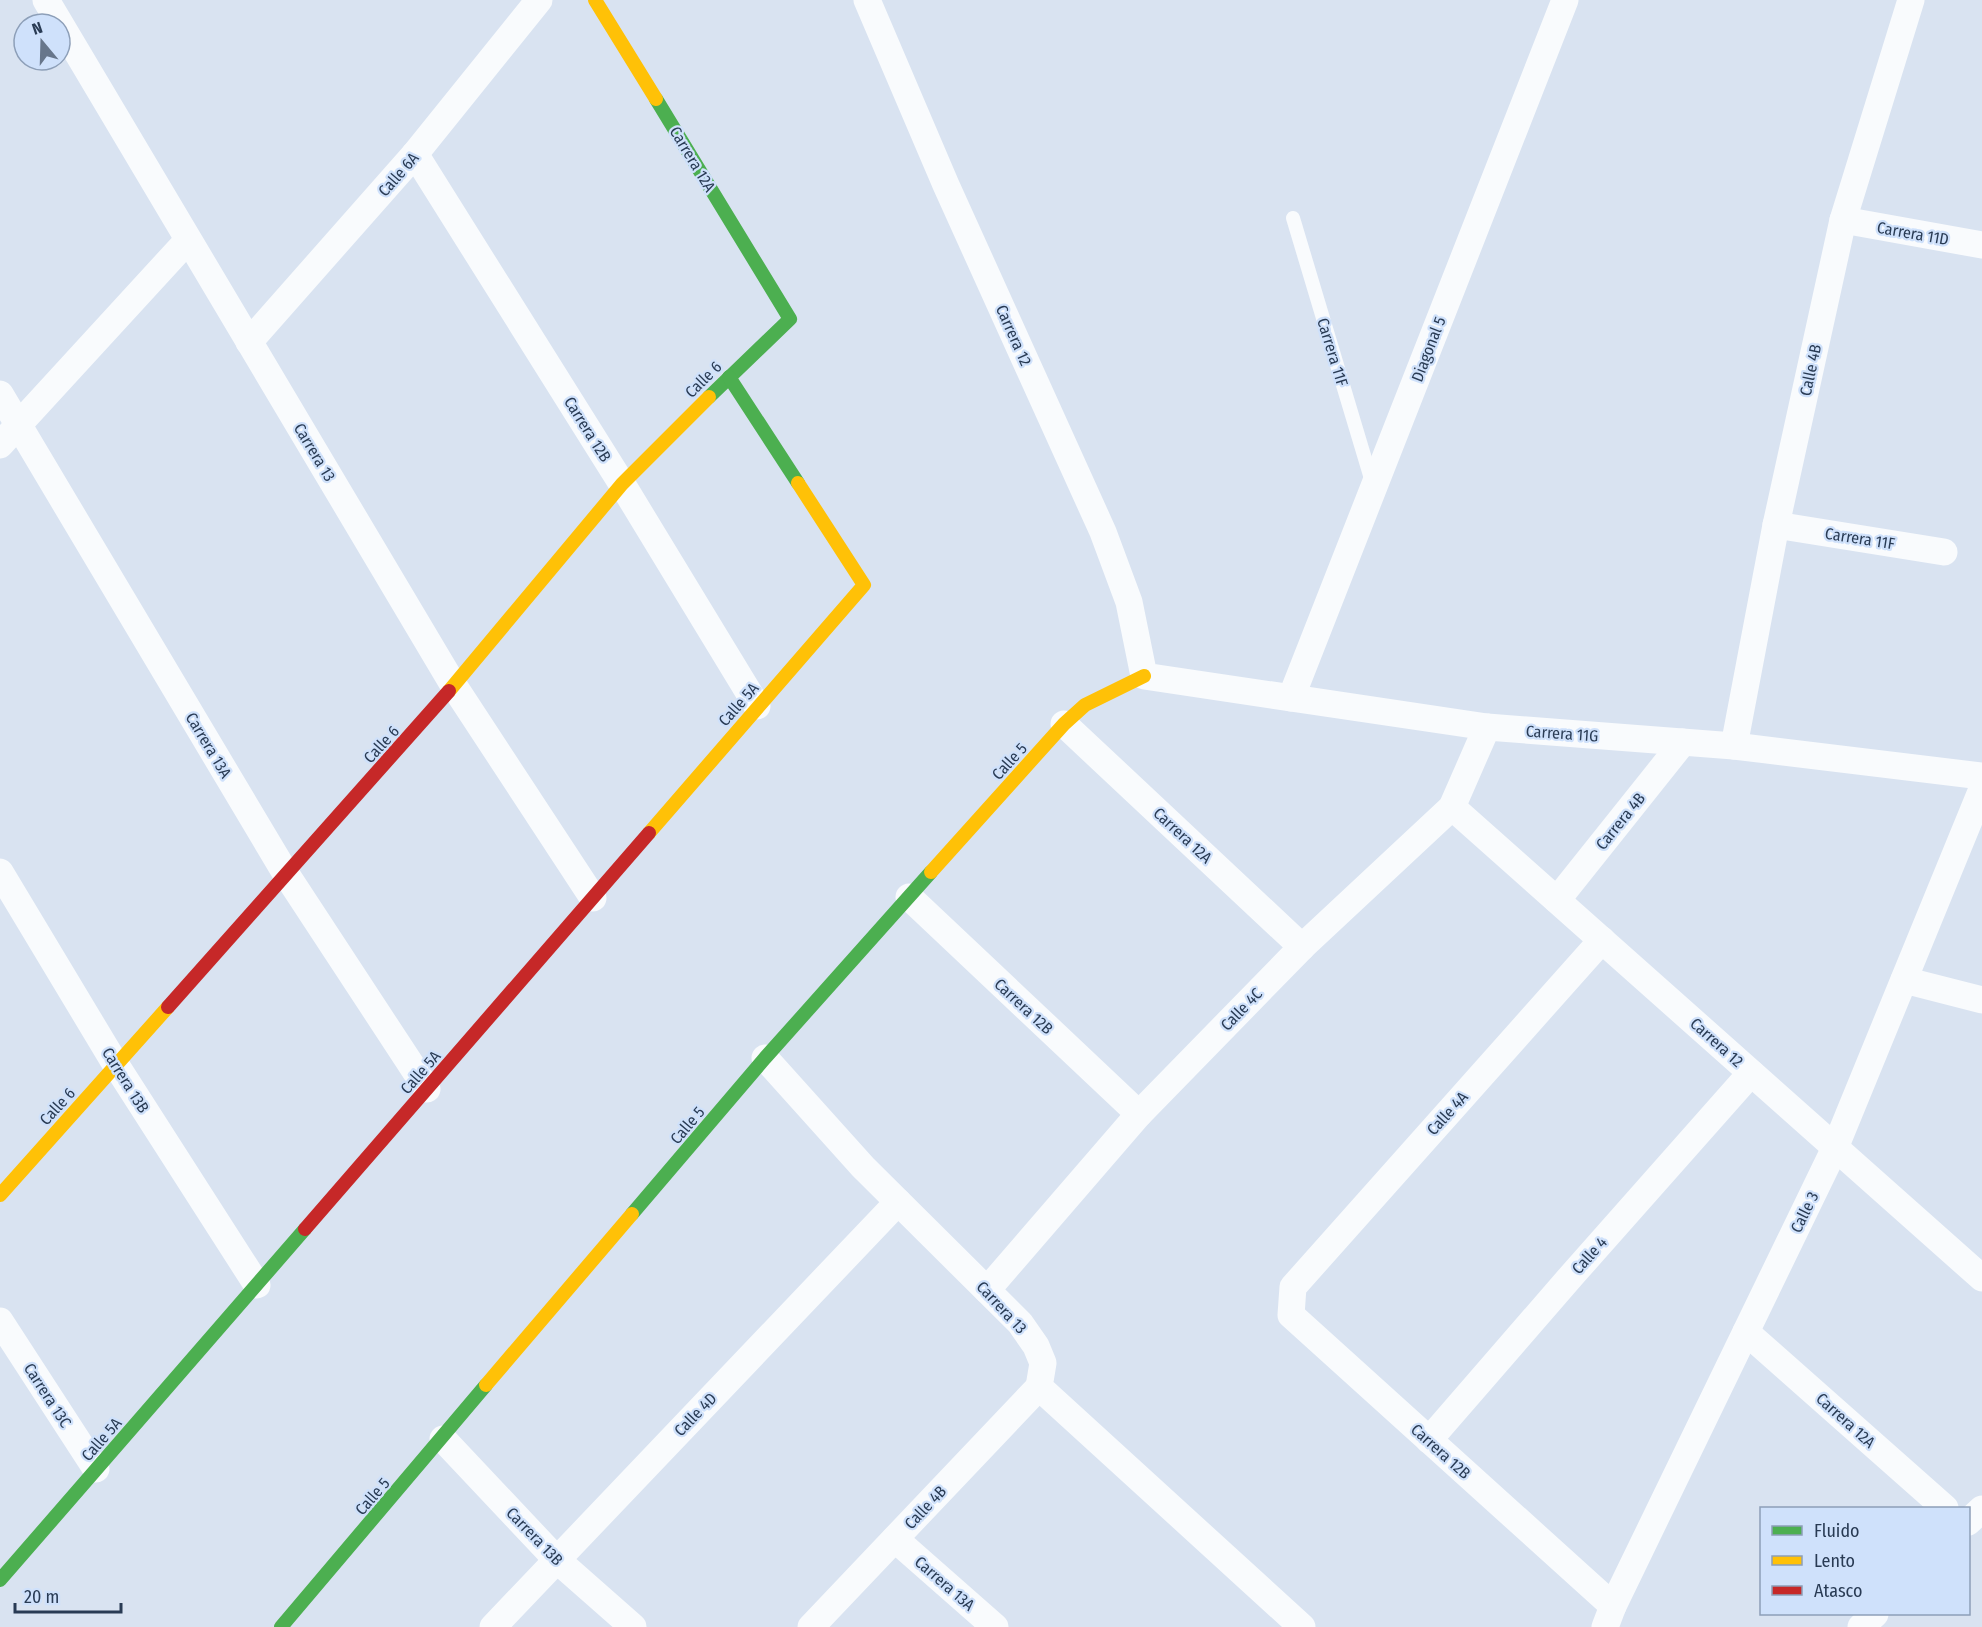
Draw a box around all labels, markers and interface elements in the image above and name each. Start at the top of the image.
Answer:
north arrow [12,12,72,72]
text: N [30,18,45,39]
street label: Carrera 12A [666,123,720,196]
street label: Calle 6A [374,148,423,200]
street label: Carrera 11D [1875,218,1950,249]
street label: Carrera 12 [992,302,1035,368]
street label: Diagonal 5 [1407,314,1450,384]
street label: Carrera 11F [1313,316,1352,389]
street label: Calle 4B [1796,342,1825,398]
street label: Calle 6 [681,357,726,401]
street label: Carrera 12B [560,393,615,466]
street label: Carrera 13 [290,420,339,485]
street label: Carrera 11F [1824,524,1896,553]
street label: Calle 5A [714,678,763,730]
street label: Carrera 13A [182,709,236,782]
street label: Carrera 11G [1525,721,1599,746]
street label: Calle 6 [360,722,403,767]
street label: Calle 5 [988,739,1031,784]
street label: Carrera 4B [1592,789,1649,854]
street label: Carrera 12A [1150,804,1216,868]
street label: Carrera 12B [990,974,1057,1038]
street label: Calle 4C [1217,984,1266,1034]
street label: Carrera 12 [1686,1014,1747,1071]
street label: Carrera 13B [98,1044,153,1117]
street label: Calle 5A [396,1046,445,1098]
street label: Calle 6 [36,1084,79,1129]
street label: Calle 4A [1423,1087,1472,1139]
street label: Calle 5 [666,1103,708,1148]
street label: Calle 3 [1787,1189,1822,1236]
street label: Calle 4 [1568,1233,1611,1278]
street label: Carrera 13 [973,1277,1031,1337]
street label: Carrera 13C [20,1360,75,1431]
street label: Calle 4D [670,1389,721,1440]
street label: Carrera 12A [1812,1389,1880,1452]
street label: Calle 5A [77,1413,126,1465]
street label: Carrera 12B [1407,1420,1474,1483]
street label: Calle 5 [351,1474,394,1519]
street label: Calle 4B [901,1482,950,1533]
street label: Carrera 13B [502,1503,567,1569]
legend [1760,1507,1970,1615]
text: Fluido [1814,1520,1860,1542]
text: Lento [1814,1550,1855,1572]
street label: Carrera 13A [911,1552,979,1615]
scale bar [15,1576,122,1614]
text: Atasco [1814,1580,1862,1602]
text: 20 m [24,1586,59,1608]

